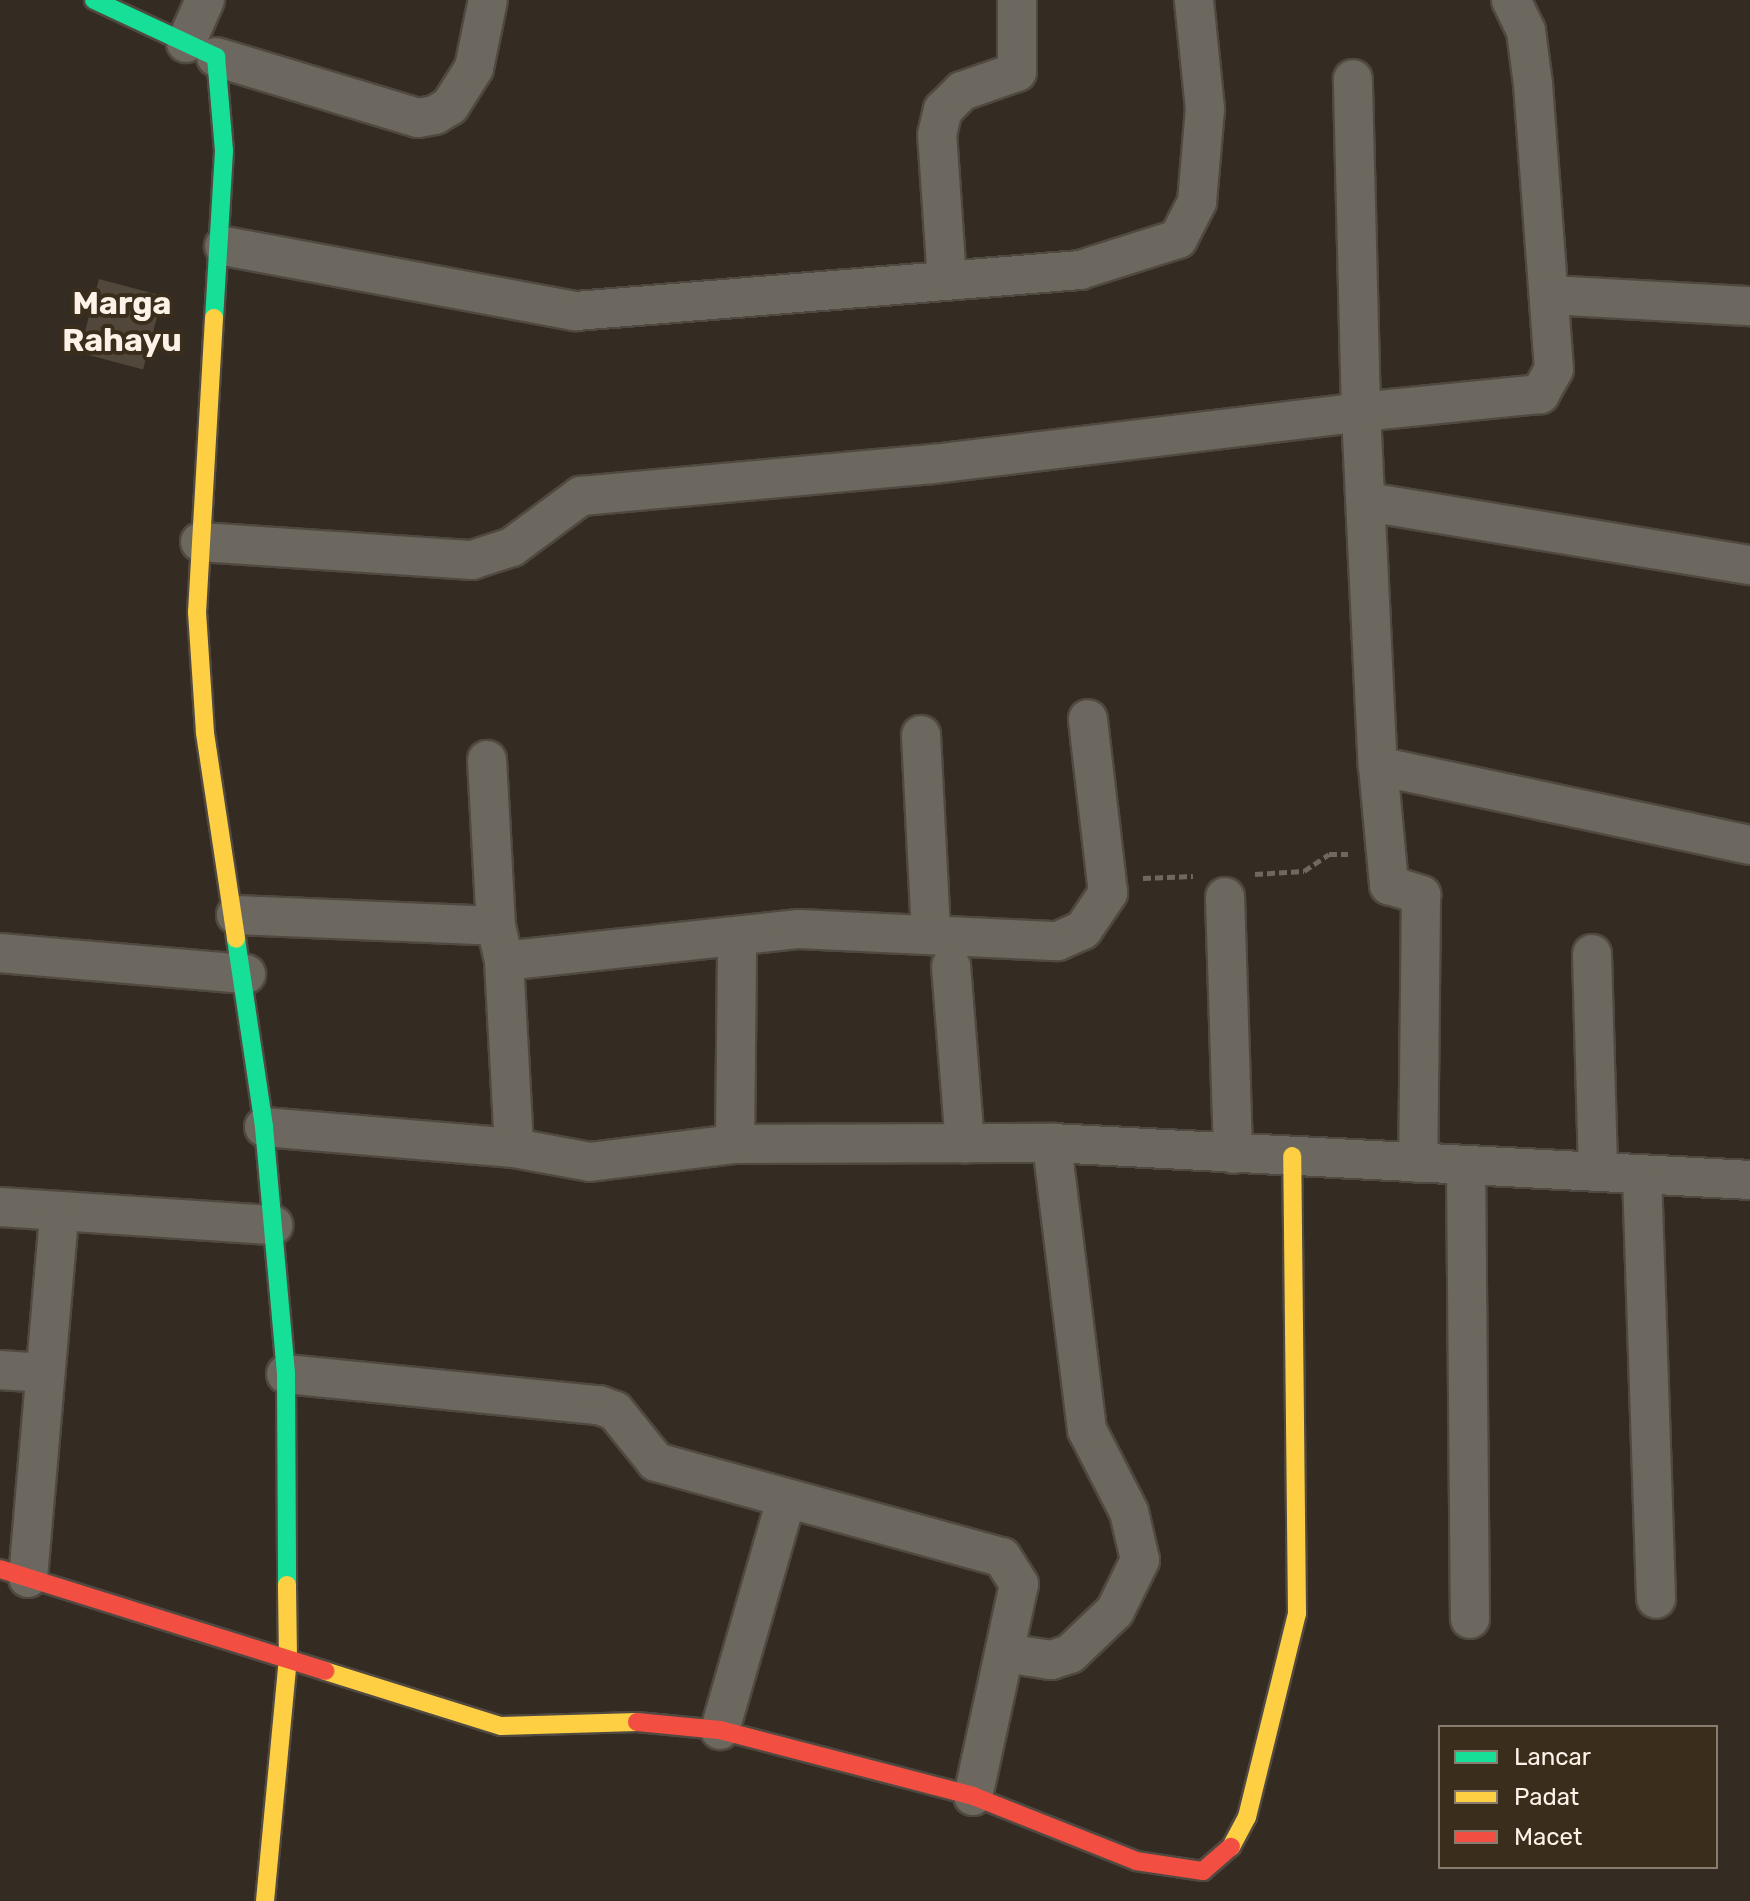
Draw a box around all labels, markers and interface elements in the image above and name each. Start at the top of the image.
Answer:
district label: Marga Rahayu [62,285,182,360]
legend [1438,1725,1718,1869]
text: Lancar [1514,1743,1591,1771]
text: Padat [1514,1783,1579,1811]
text: Macet [1514,1823,1582,1851]

